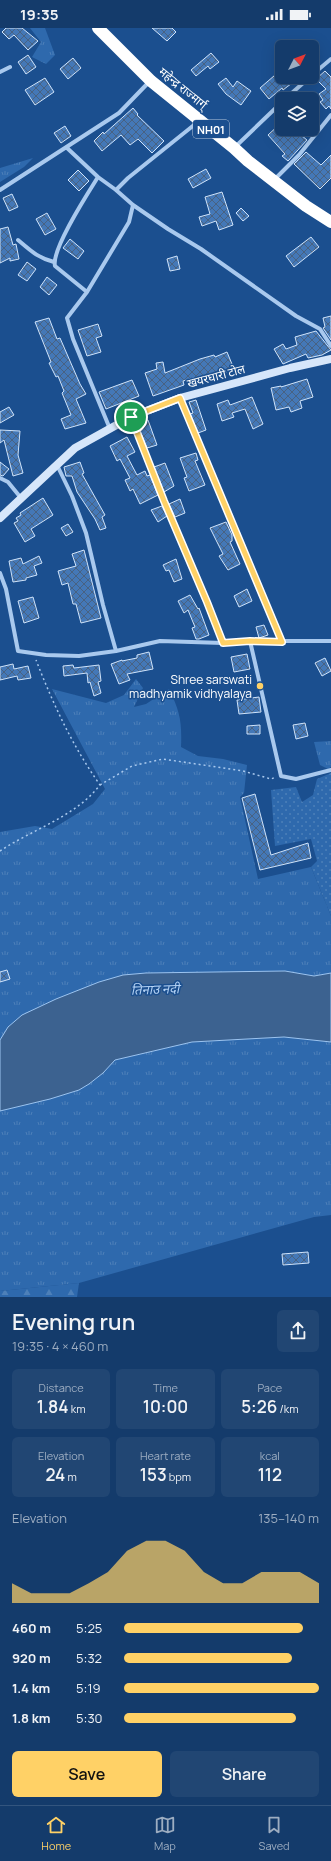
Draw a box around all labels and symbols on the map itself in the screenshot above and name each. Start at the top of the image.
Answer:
north arrow [275,40,319,84]
street label: महेन्द्र राज्मार्ग् [155,63,212,114]
road number: NH01 [193,120,229,138]
street label: खयरघारी टोल [185,360,248,392]
pin [114,400,148,434]
place label: Shree sarswati madhyamik vidhyalaya [129,671,252,702]
marker: Shree sarswati madhyamik vidhyalaya [255,681,265,691]
water label: तिनाउ नदी [130,979,182,999]

